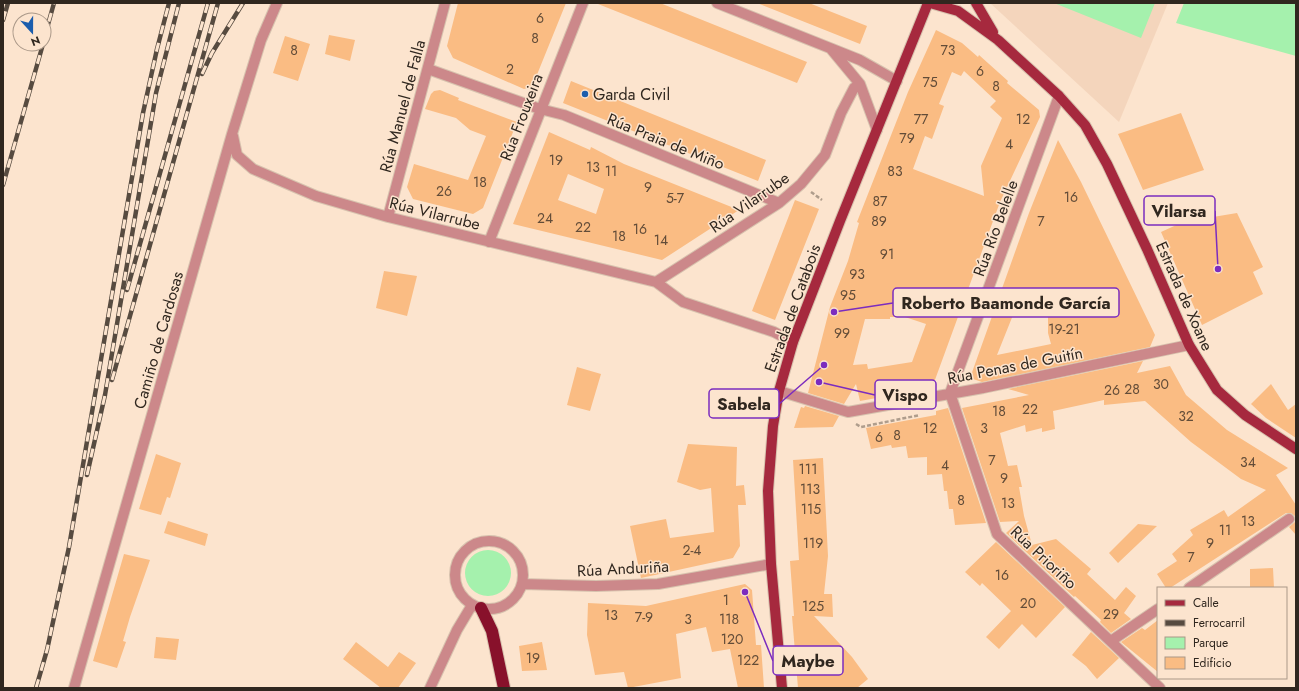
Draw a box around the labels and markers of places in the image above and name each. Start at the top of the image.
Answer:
place label: Garda Civil [593,83,670,106]
marker: Garda Civil [580,89,590,99]
callout: Vilarsa [1144,196,1215,225]
callout: Roberto Baamonde García [893,288,1119,317]
callout: Vispo [875,380,936,409]
callout: Sabela [709,389,779,418]
callout: Maybe [773,646,843,675]

